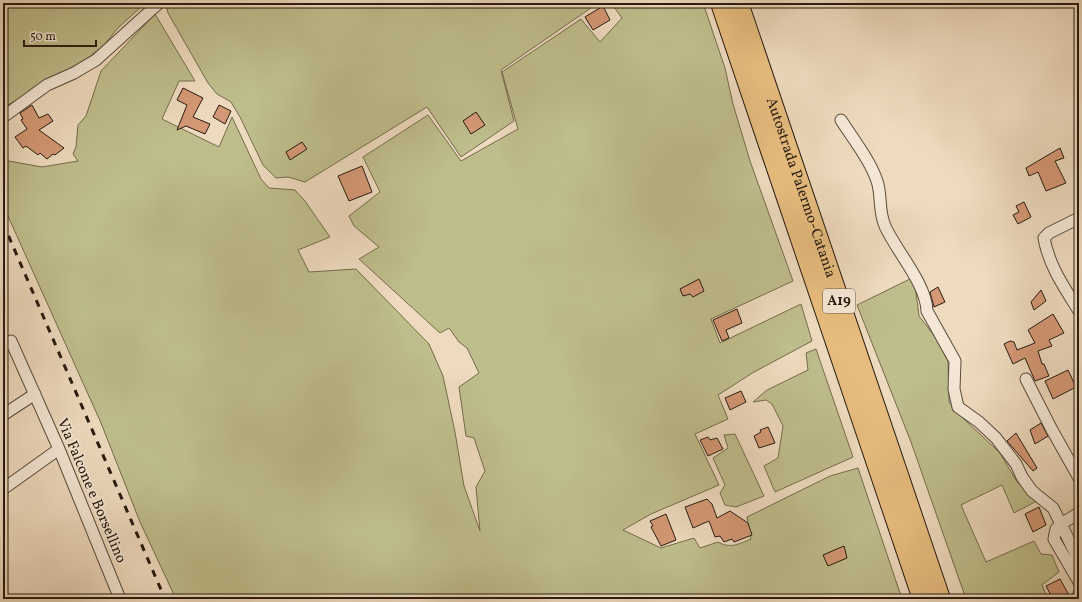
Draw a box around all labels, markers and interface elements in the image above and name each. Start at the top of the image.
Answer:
scale bar [24,22,96,48]
text: 50 m [30,29,56,45]
street label: Autostrada Palermo-Catania [760,95,841,281]
road number: A19 [823,289,855,313]
street label: Via Falcone e Borsellino [51,415,131,567]

